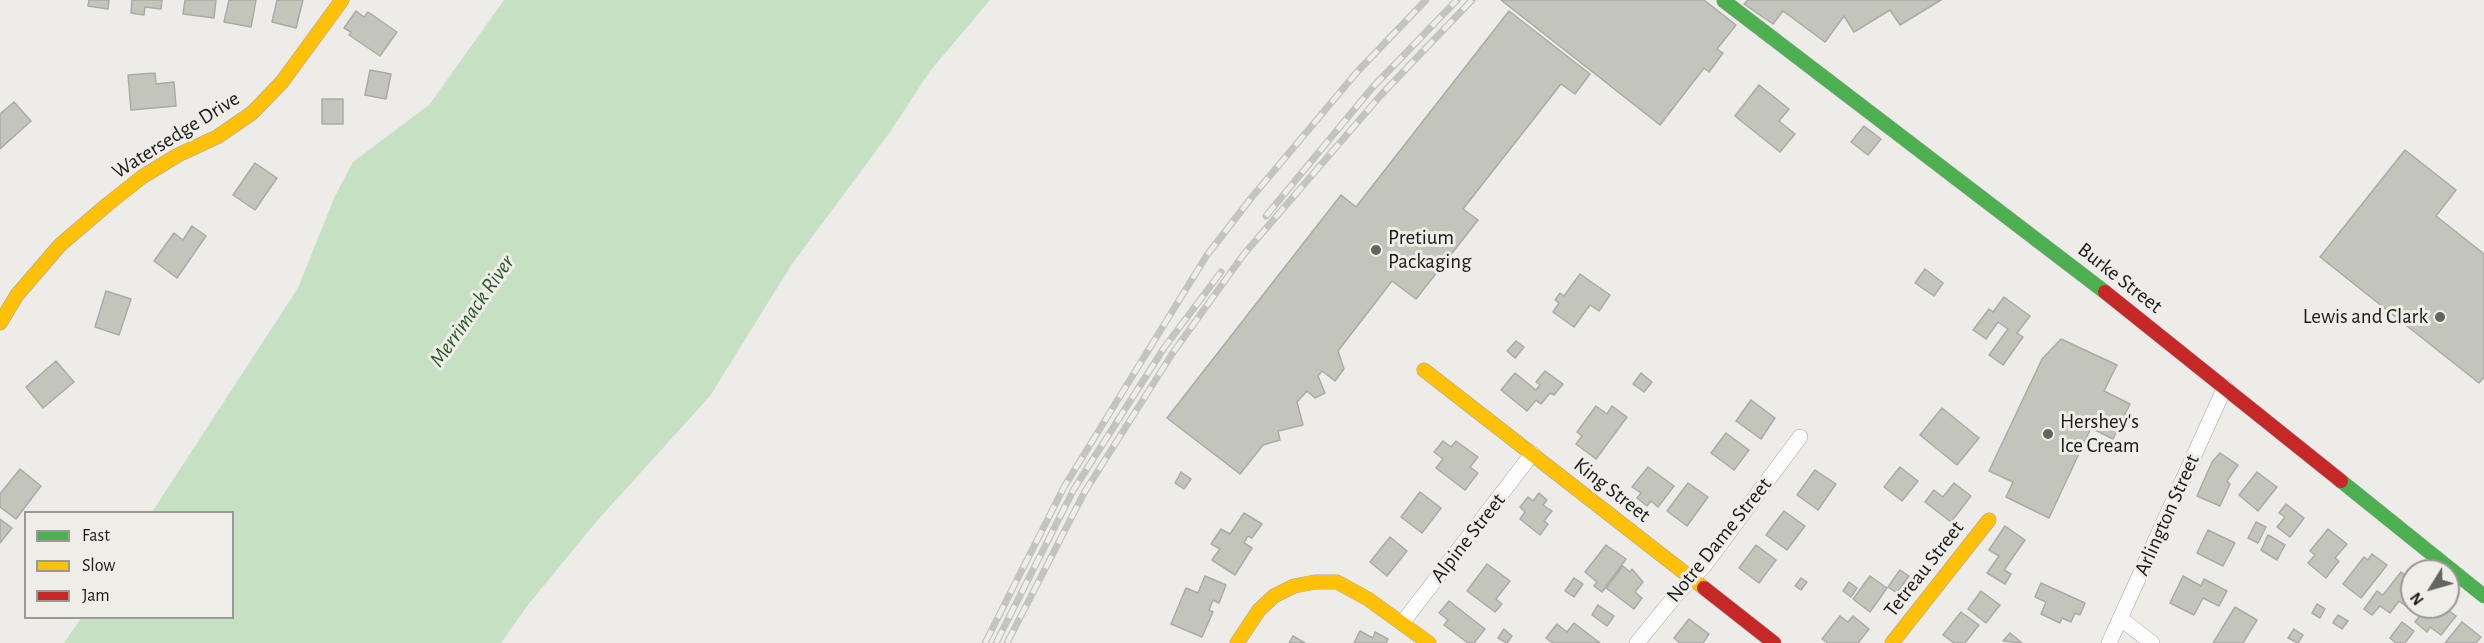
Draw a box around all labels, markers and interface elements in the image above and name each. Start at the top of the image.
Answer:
street label: Watersedge Drive [108,86,244,184]
place label: Pretium Packaging [1388,225,1471,275]
street label: Burke Street [2073,237,2167,319]
marker: Pretium Packaging [1369,243,1383,257]
water label: Merrimack River [424,250,520,372]
place label: Lewis and Clark [2303,304,2428,330]
marker: Lewis and Clark [2433,310,2447,324]
place label: Hershey's Ice Cream [2060,409,2140,459]
marker: Hershey's Ice Cream [2041,427,2055,441]
street label: Arlington Street [2129,450,2205,580]
street label: King Street [1569,452,1655,528]
street label: Notre Dame Street [1661,473,1777,607]
street label: Alpine Street [1425,488,1511,588]
legend [24,511,234,619]
street label: Tetreau Street [1879,516,1969,622]
text: Fast [82,527,110,545]
text: Slow [82,557,115,575]
north arrow [2400,559,2460,619]
text: Jam [82,587,110,605]
text: N [2407,589,2427,608]

